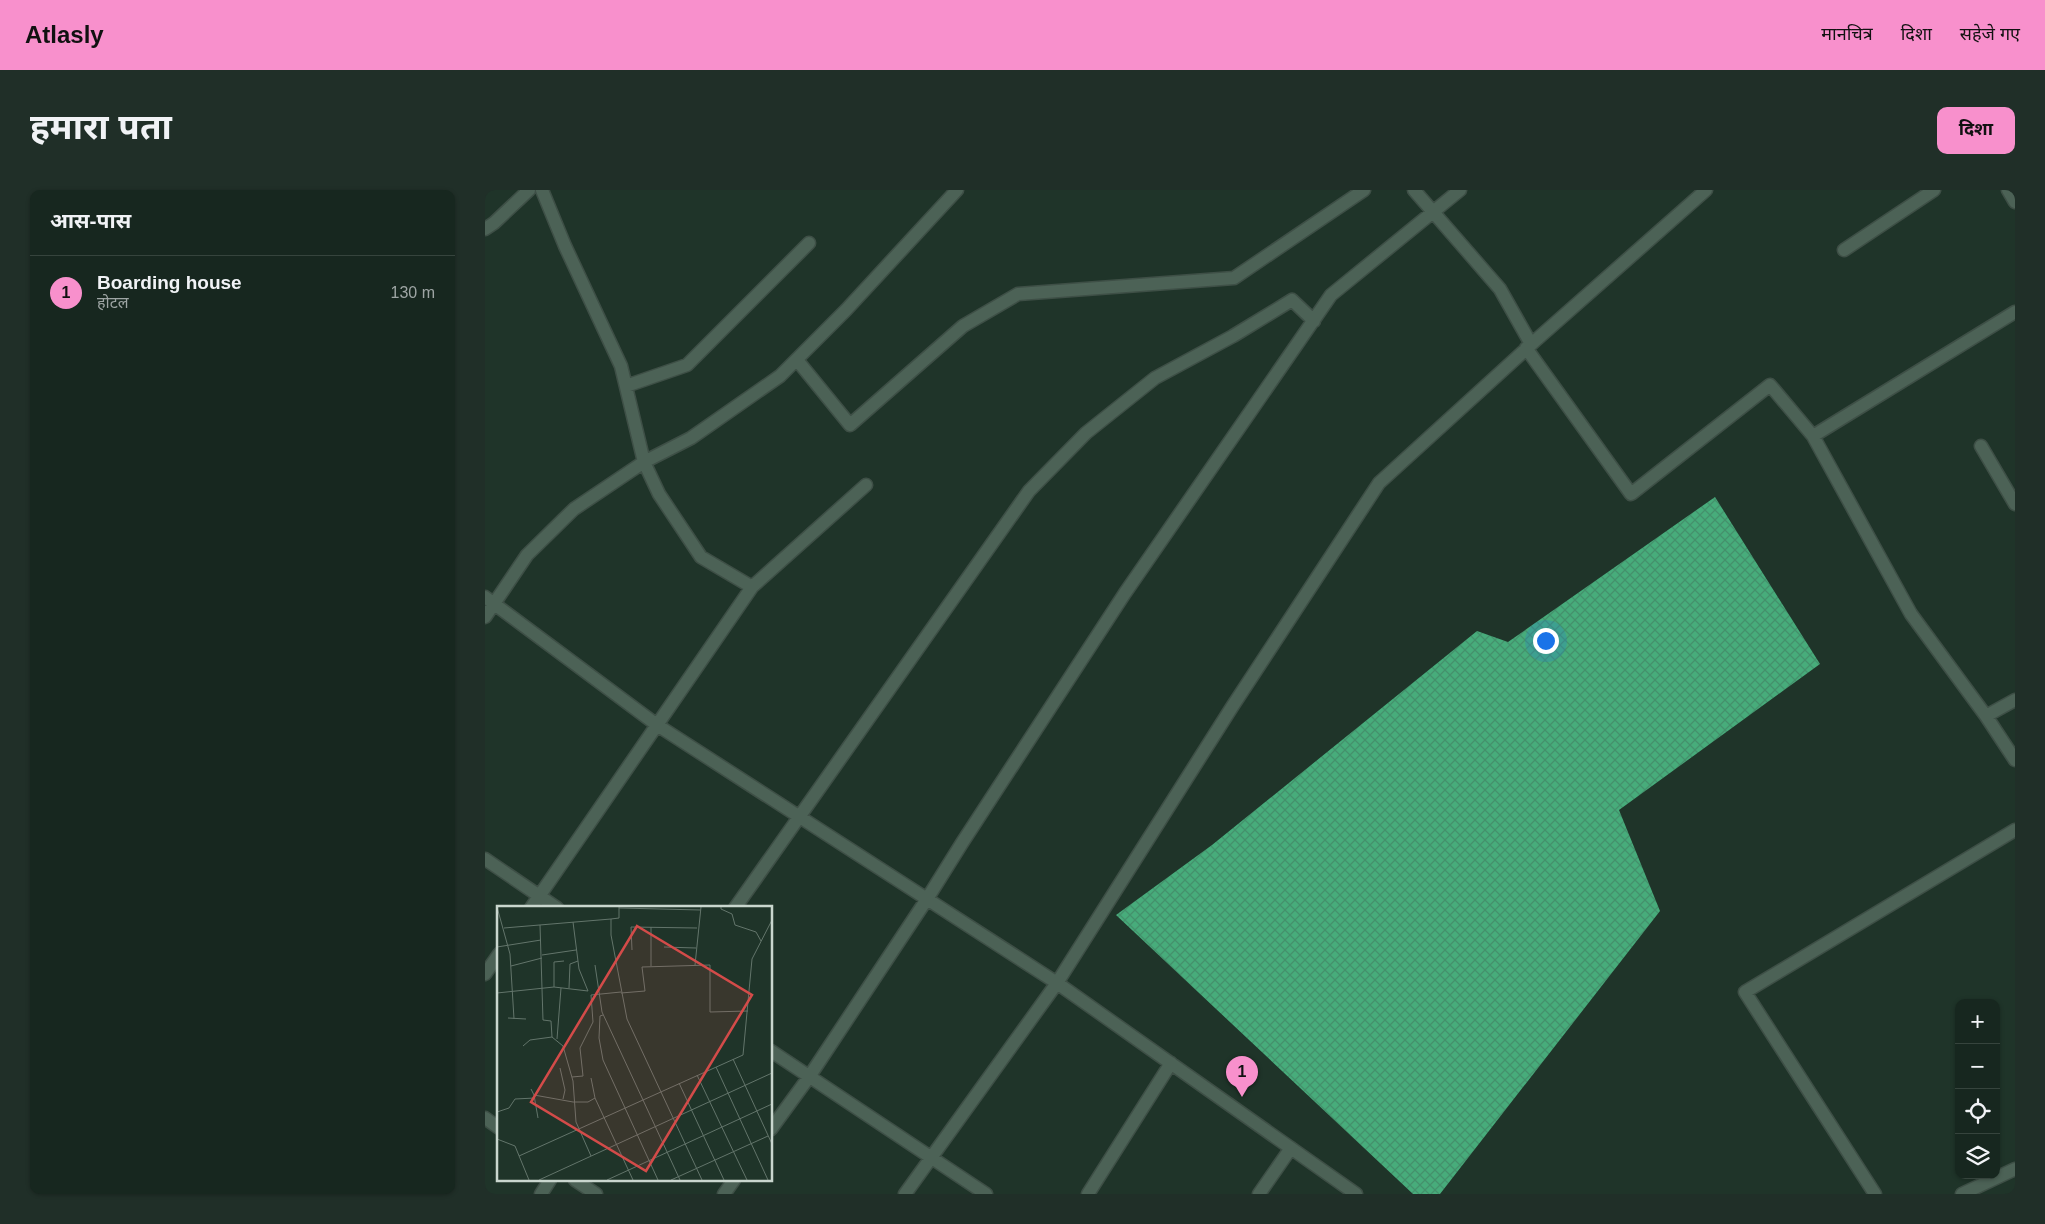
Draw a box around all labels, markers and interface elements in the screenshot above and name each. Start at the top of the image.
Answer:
text: Atlasly [25,21,104,48]
text: मानचित्र [1821,24,1873,44]
text: दिशा [1901,24,1932,44]
text: सहेजे गए [1960,24,2020,44]
text: हमारा पता [30,107,172,146]
button: दिशा [1937,107,2015,154]
text: आस-पास [50,209,131,232]
text: Boarding house [97,272,242,293]
text: 1 [62,284,70,301]
text: 130 m [391,284,435,301]
text: होटल [97,294,129,311]
your location [1533,628,1559,654]
inset map [497,906,773,1182]
map controls [1955,999,2000,1179]
button: + [1955,999,2000,1044]
button: − [1955,1044,2000,1089]
pin: 1 [1226,1056,1258,1097]
button: locate [1955,1089,2000,1134]
button: layers [1955,1134,2000,1179]

